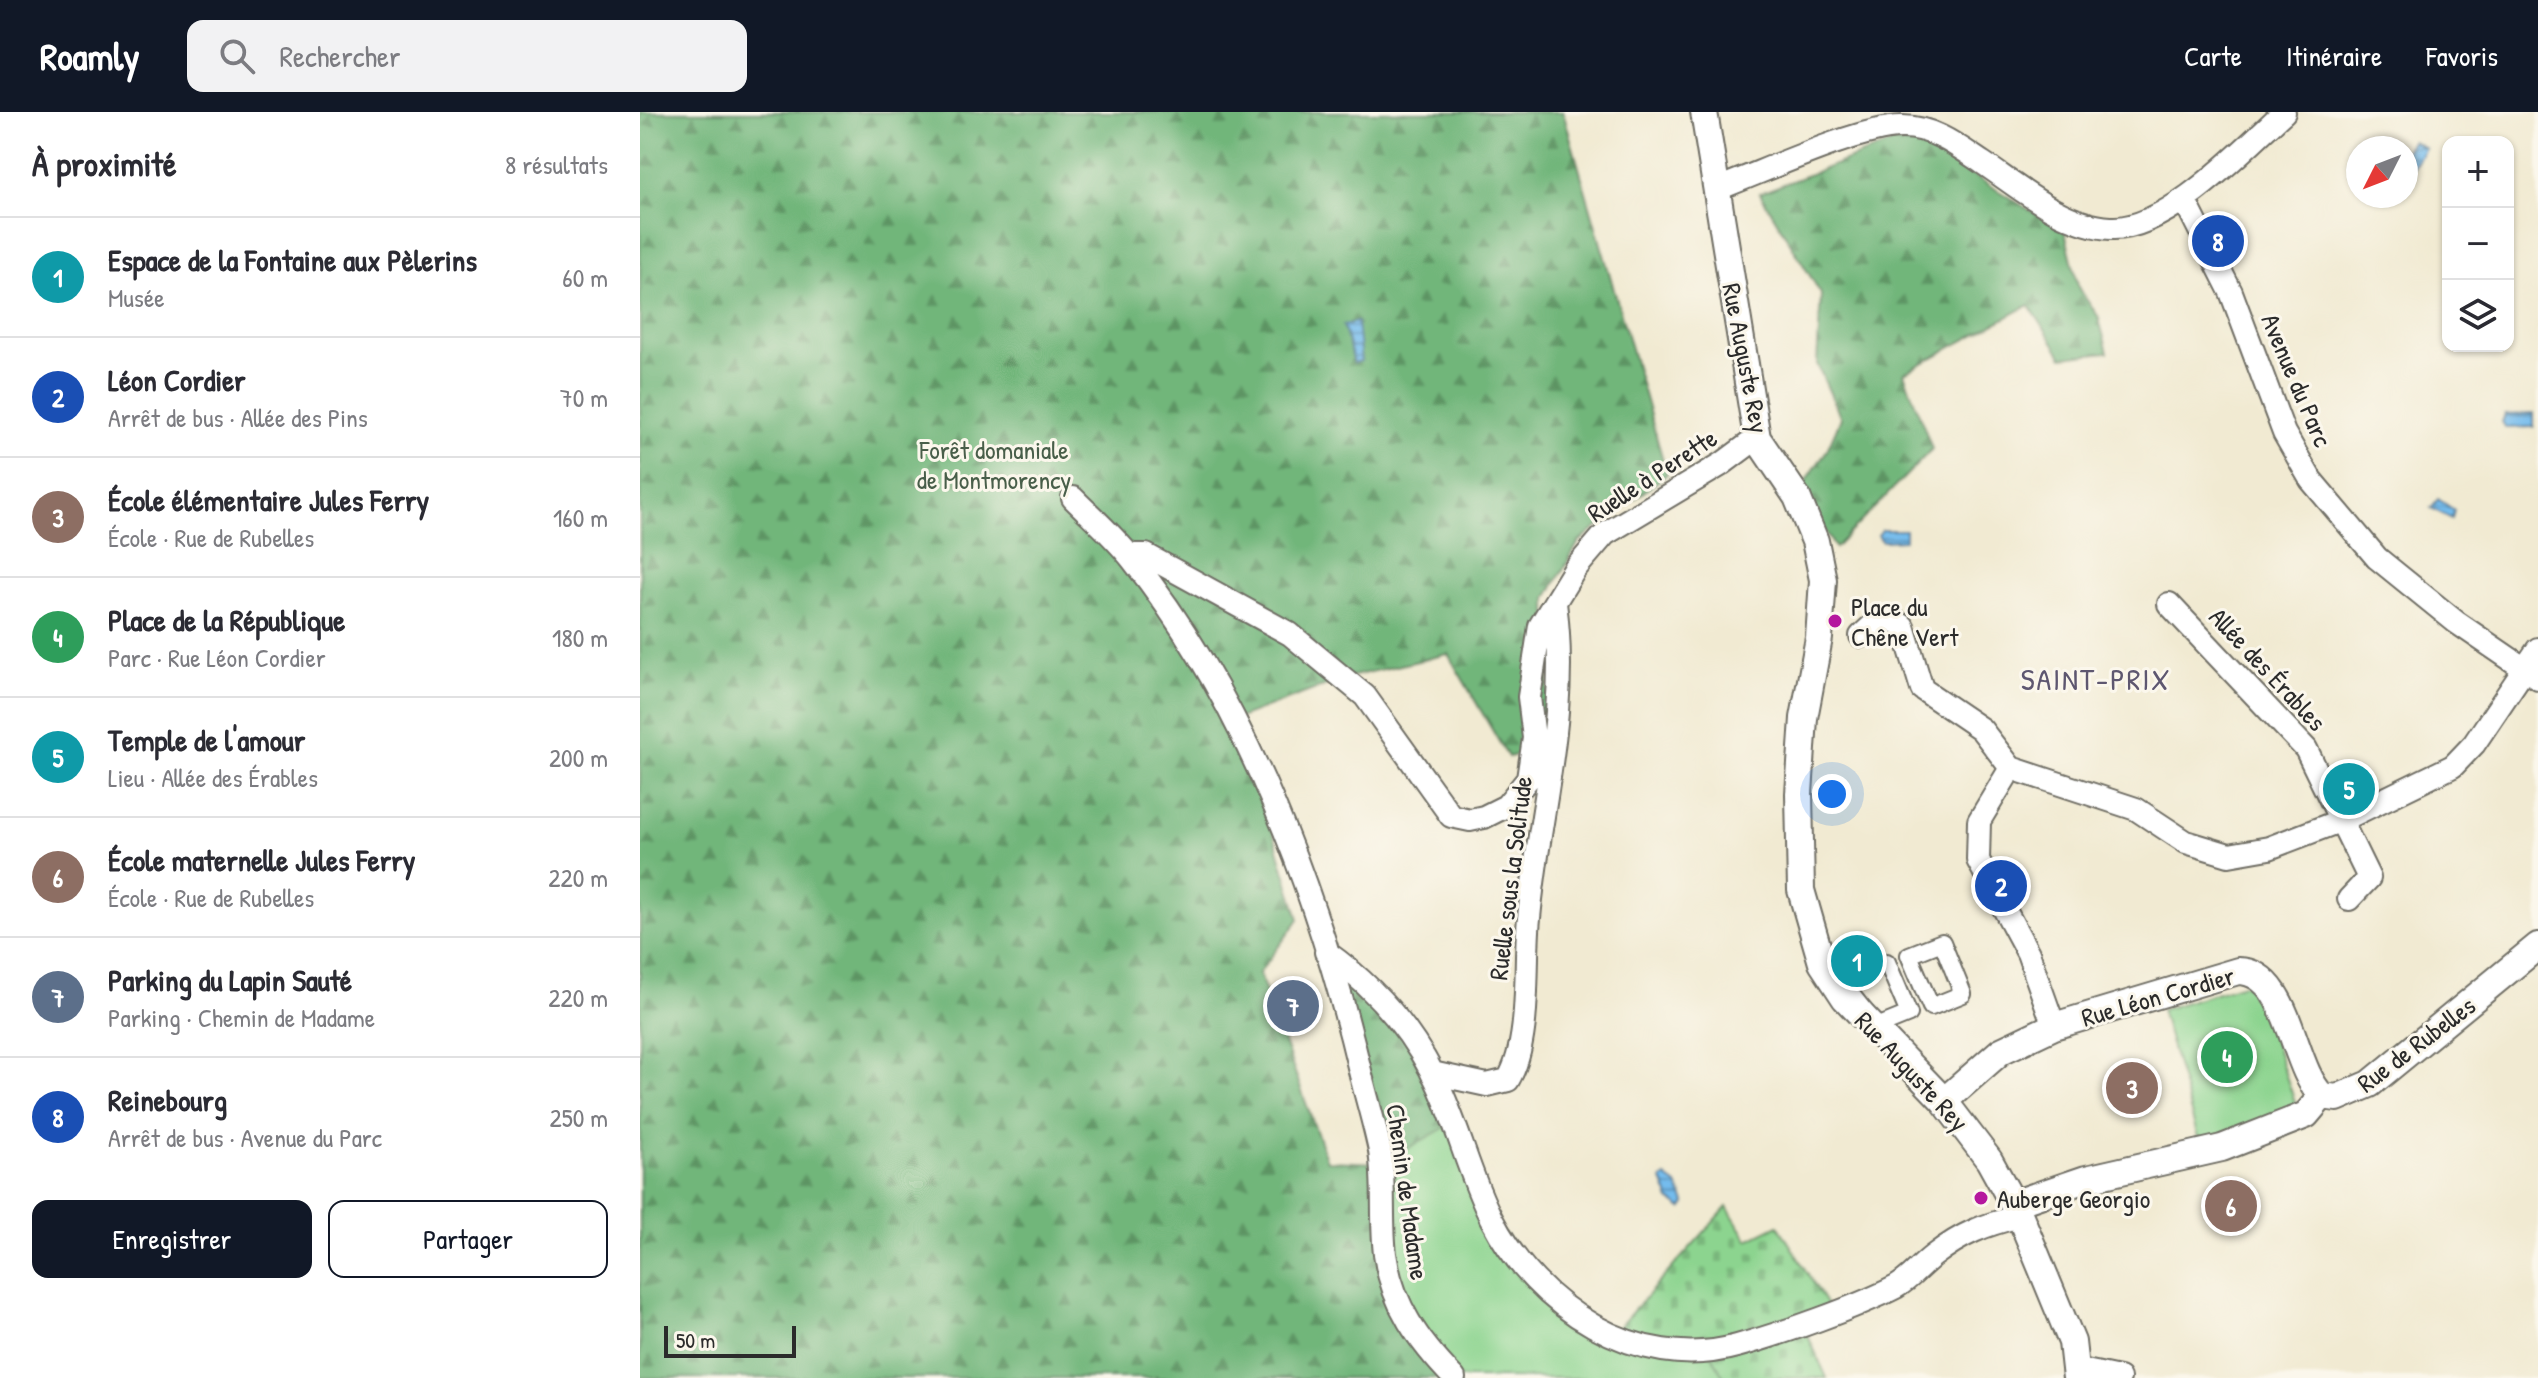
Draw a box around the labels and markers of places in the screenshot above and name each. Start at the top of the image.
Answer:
pin: 8 [2192,211,2244,271]
place label: Place du Chêne Vert [1851,589,1960,654]
marker: Place du Chêne Vert [1826,612,1844,630]
pin: 5 [2323,759,2375,819]
pin: 2 [1975,856,2027,916]
pin: 1 [1831,931,1883,991]
pin: 7 [1267,976,1319,1036]
pin: 4 [2201,1027,2253,1087]
pin: 3 [2106,1058,2158,1118]
pin: 6 [2205,1176,2257,1236]
place label: Auberge Georgio [1997,1181,2150,1216]
marker: Auberge Georgio [1972,1189,1990,1207]

